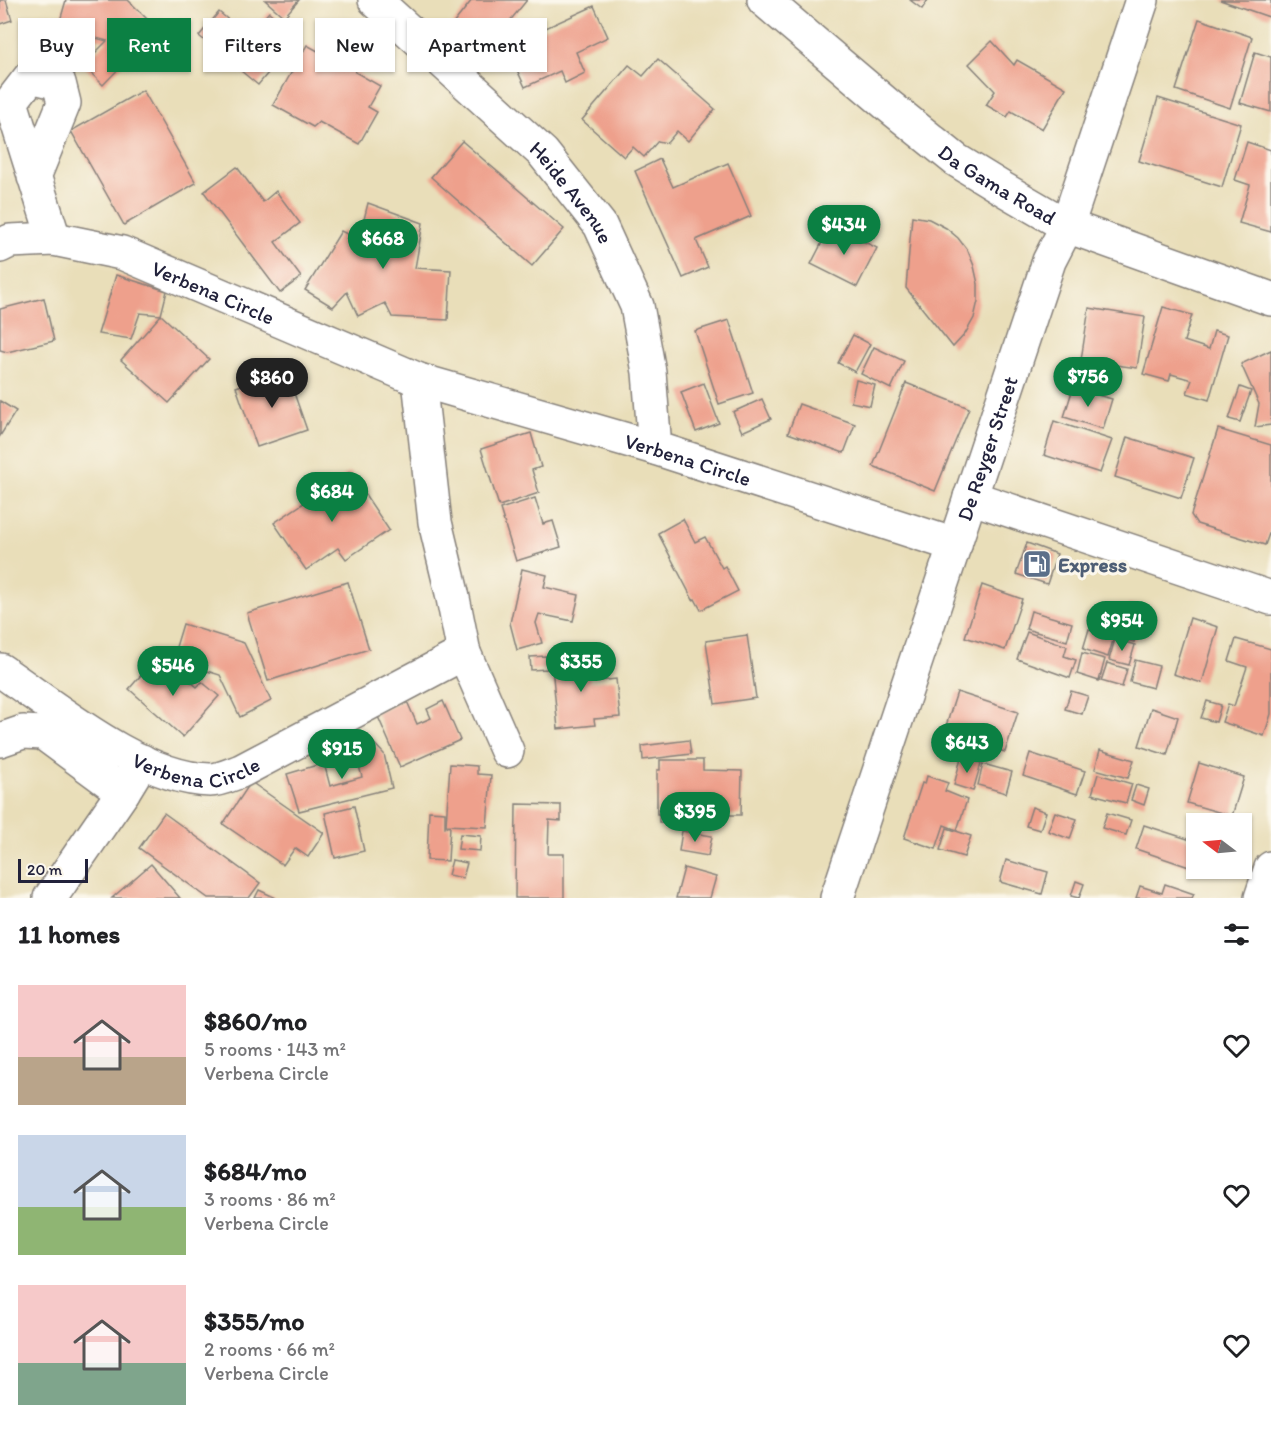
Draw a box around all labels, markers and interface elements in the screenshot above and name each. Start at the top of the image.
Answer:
chip: Buy [18,18,95,72]
chip: Rent [107,18,191,72]
chip: Filters [203,18,303,72]
chip: New [315,18,395,72]
chip: Apartment [407,18,547,72]
street label: Heide Avenue [525,135,619,247]
street label: Da Gama Road [934,139,1061,229]
pin: $434 [808,205,880,256]
text: $434 [821,212,867,236]
pin: $668 [347,219,419,270]
text: $668 [362,226,404,250]
street label: Verbena Circle [148,255,279,329]
pin: $756 [1052,357,1124,408]
pin: $860 [236,358,308,409]
text: $756 [1067,364,1109,388]
text: $860 [250,365,294,389]
street label: De Reyger Street [951,373,1022,524]
street label: Verbena Circle [622,427,754,491]
pin: $684 [296,472,368,523]
text: $684 [310,479,354,503]
fuel station icon: Express [1021,548,1053,580]
place label: Express [1058,552,1127,578]
pin: $954 [1086,601,1158,652]
text: $954 [1100,608,1144,632]
pin: $355 [545,642,617,693]
pin: $546 [137,646,209,697]
text: $355 [560,649,602,673]
text: $546 [151,653,195,677]
pin: $643 [931,723,1003,774]
pin: $915 [306,729,378,780]
text: $643 [945,730,989,754]
text: $915 [322,736,362,760]
street label: Verbena Circle [129,747,264,793]
pin: $395 [659,792,731,843]
text: $395 [674,799,716,823]
north arrow [1186,813,1252,879]
map controls [1186,813,1252,879]
scale bar [18,856,88,884]
text: 20 m [27,860,62,879]
text: 11 homes [18,918,120,950]
icon: filters [1220,918,1253,951]
text: $860/mo [204,1005,307,1037]
icon: home [66,1009,138,1081]
icon: heart [1220,1029,1253,1062]
text: 5 rooms · 143 m² [204,1037,346,1061]
text: Verbena Circle [204,1061,329,1085]
text: $684/mo [204,1155,307,1187]
icon: home [66,1159,138,1231]
icon: heart [1220,1179,1253,1212]
text: 3 rooms · 86 m² [204,1187,336,1211]
text: Verbena Circle [204,1211,329,1235]
text: $355/mo [204,1305,305,1337]
icon: home [66,1309,138,1381]
icon: heart [1220,1329,1253,1362]
text: 2 rooms · 66 m² [204,1337,335,1361]
text: Verbena Circle [204,1361,329,1385]

